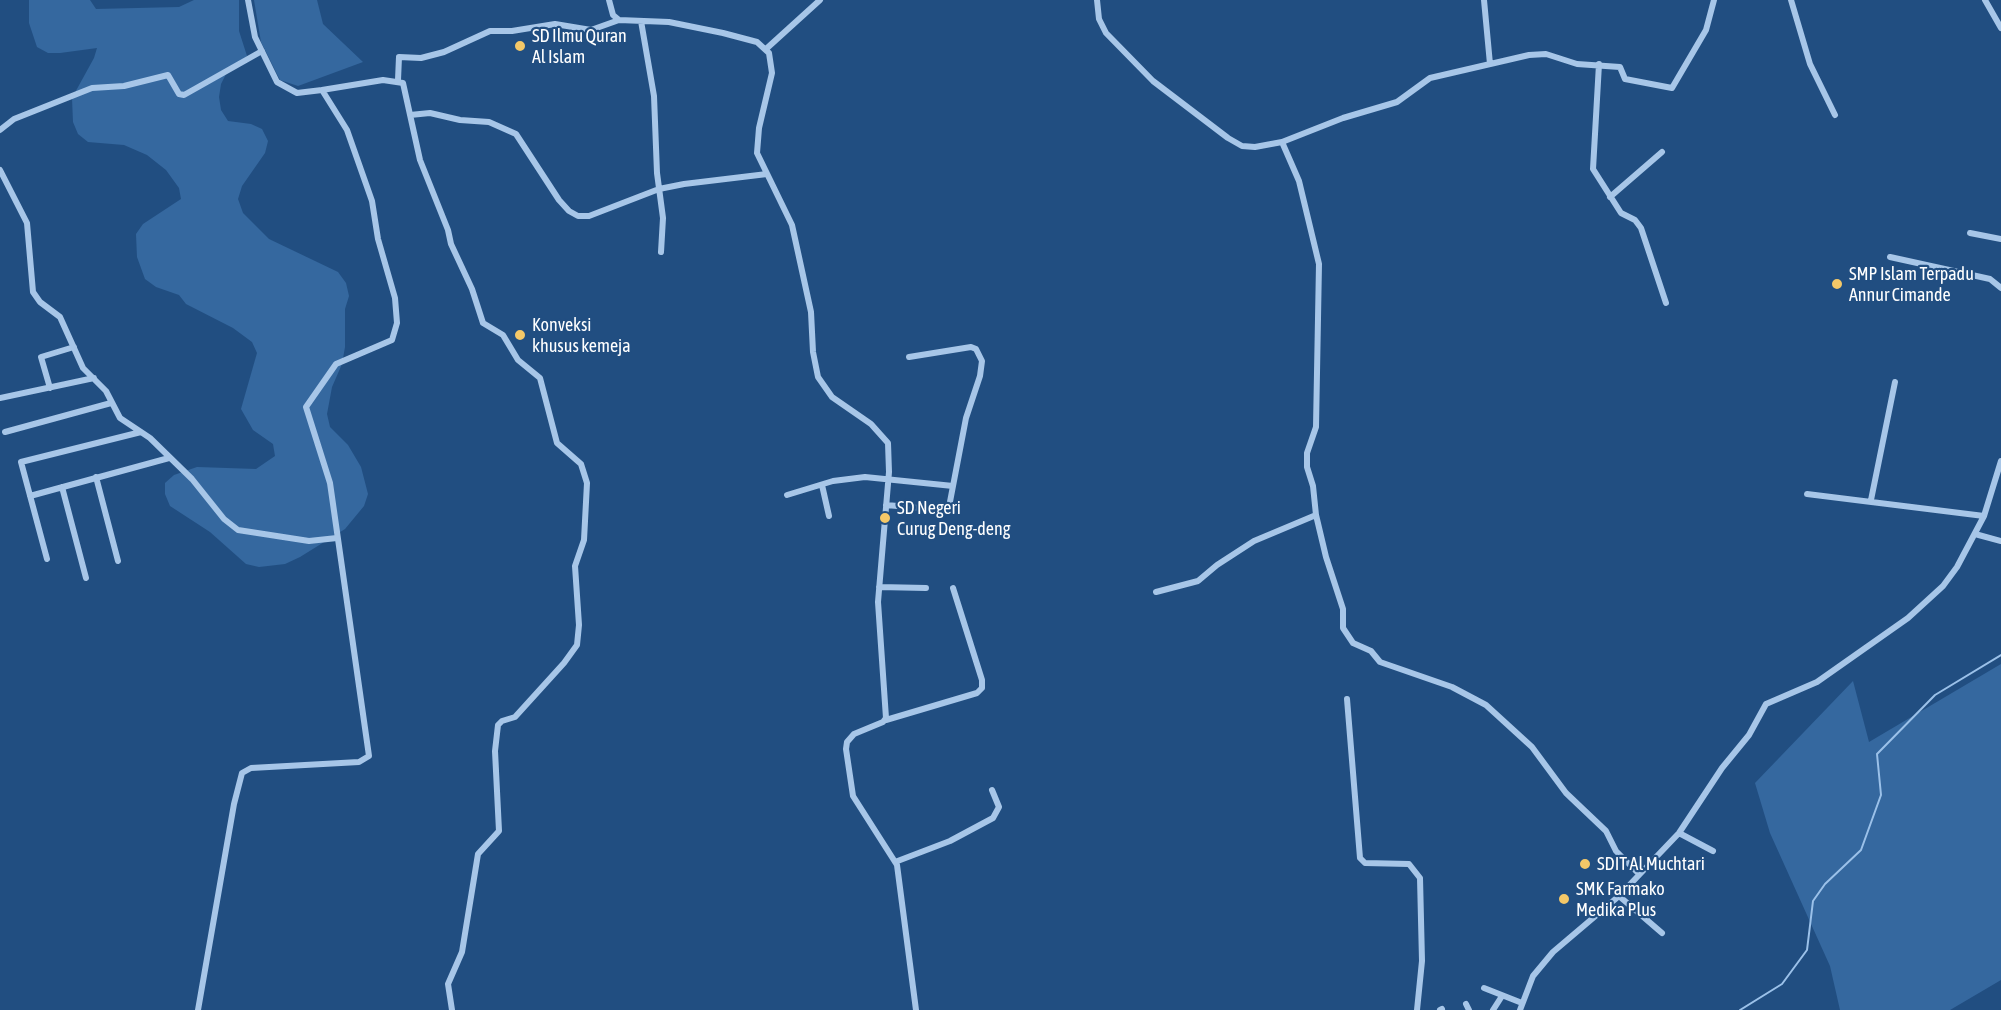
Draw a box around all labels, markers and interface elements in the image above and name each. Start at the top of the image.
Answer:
place label: SD Ilmu Quran Al Islam [532,25,627,68]
marker: SD Ilmu Quran Al Islam [513,39,527,53]
place label: SMP Islam Terpadu Annur Cimande [1849,263,1974,306]
marker: SMP Islam Terpadu Annur Cimande [1830,277,1844,291]
place label: Konveksi khusus kemeja [532,314,631,356]
marker: Konveksi khusus kemeja [513,328,527,342]
place label: SD Negeri Curug Deng-deng [897,497,1010,540]
marker: SD Negeri Curug Deng-deng [878,511,892,525]
place label: SDIT Al Muchtari [1597,853,1705,875]
marker: SDIT Al Muchtari [1578,857,1592,871]
place label: SMK Farmako Medika Plus [1576,878,1665,920]
marker: SMK Farmako Medika Plus [1557,892,1571,906]

